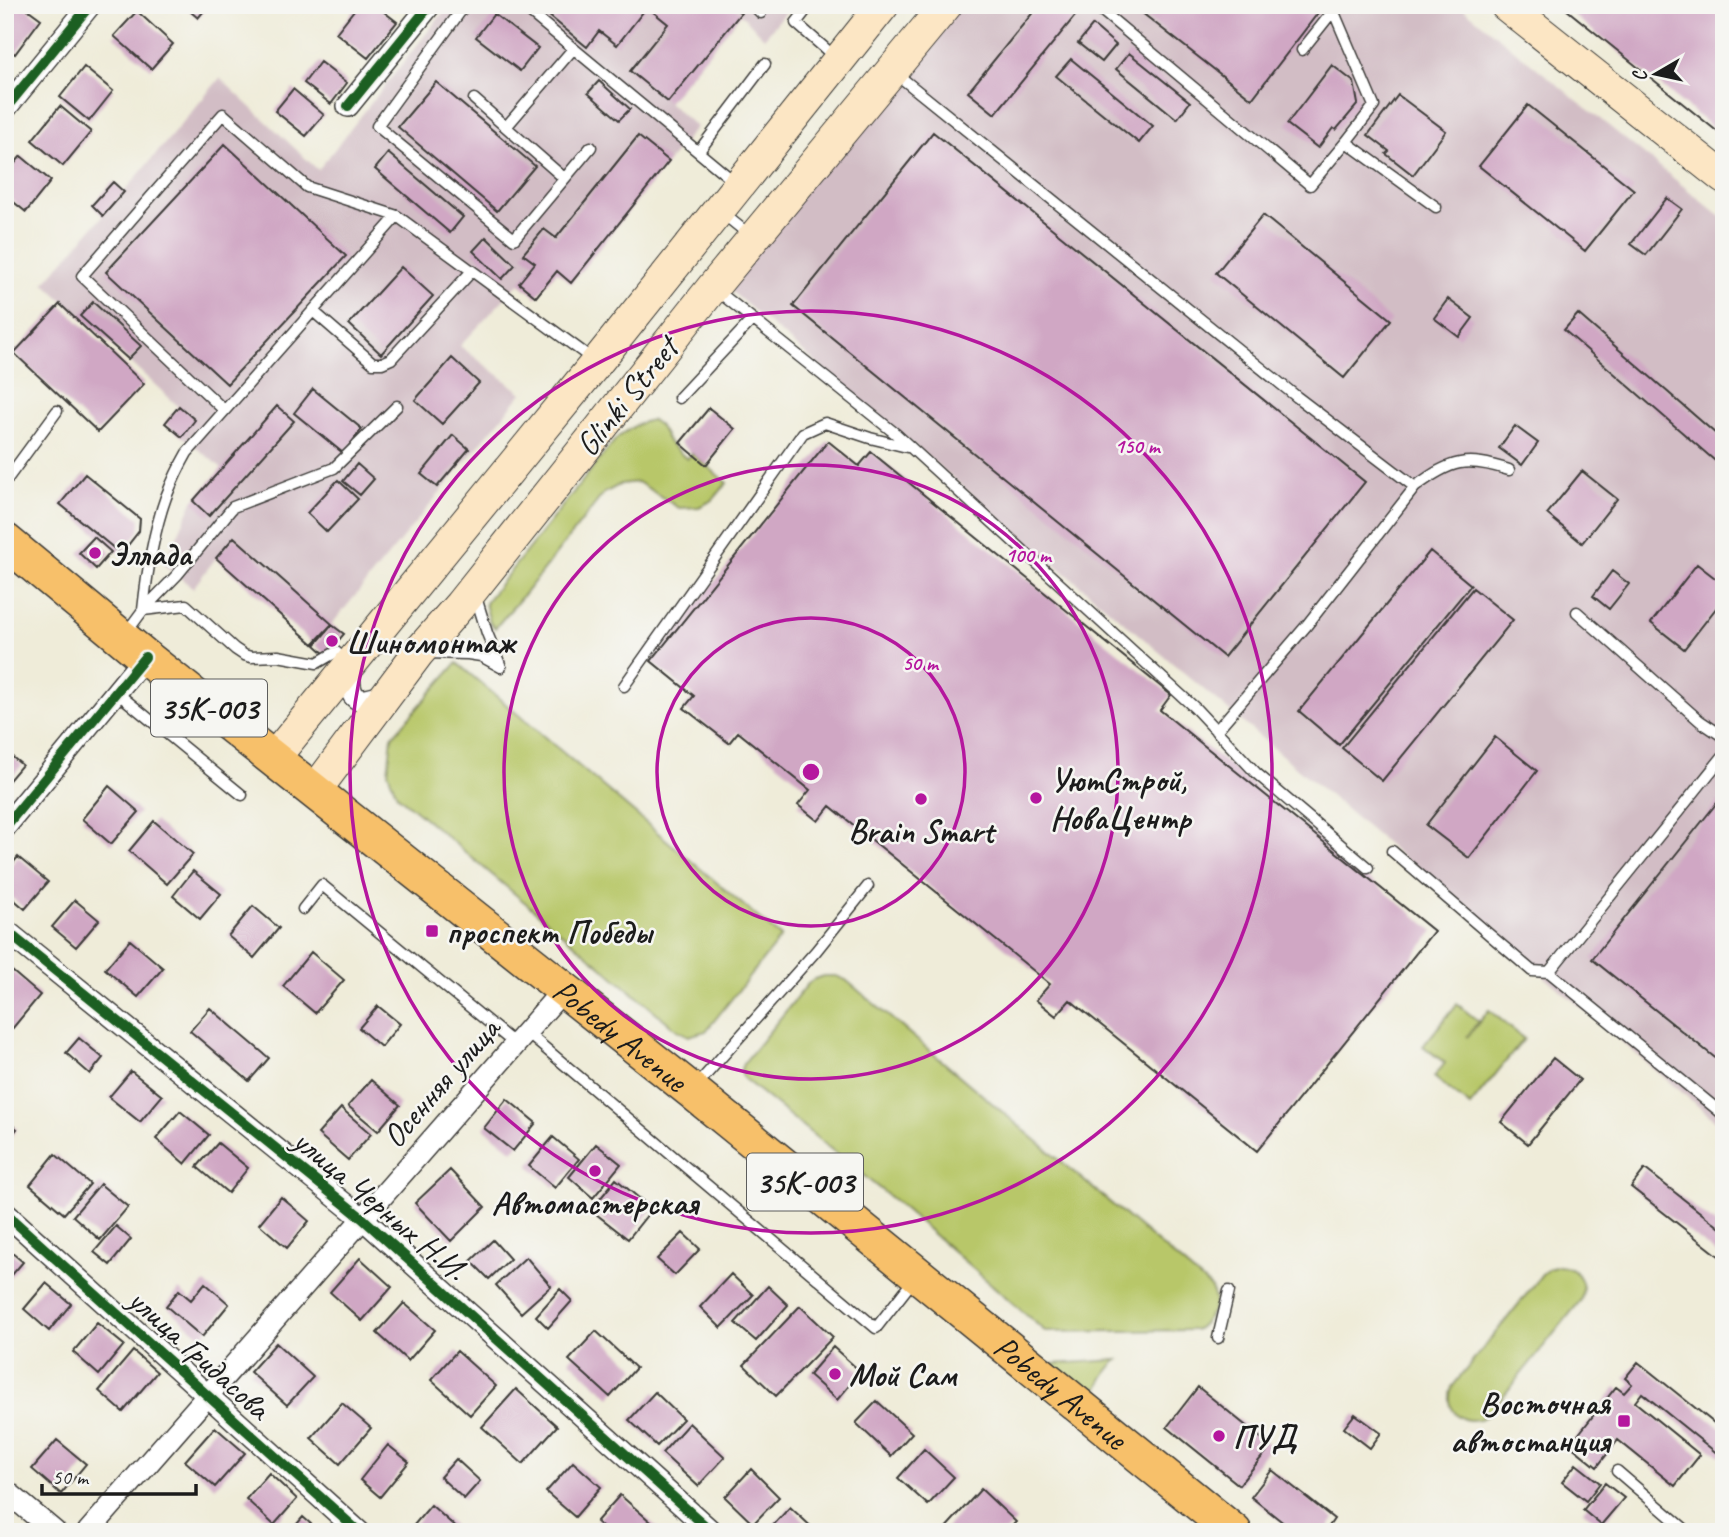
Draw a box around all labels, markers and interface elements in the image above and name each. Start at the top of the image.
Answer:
north arrow [1620,38,1690,108]
text: С [1627,67,1653,83]
street label: Glinki Street [566,325,690,465]
text: 150 m [1114,433,1162,459]
place label: Эллада [109,533,194,575]
text: 100 m [1005,542,1053,568]
marker: Эллада [87,545,103,561]
place label: Шиномонтаж [346,621,518,663]
marker: Шиномонтаж [324,633,340,649]
text: 50 m [902,650,940,676]
road number: 35К-003 [151,680,267,736]
place label: УютСтрой, НоваЦентр [1050,759,1193,839]
centre of rings [799,760,823,784]
marker: УютСтрой, НоваЦентр [1028,790,1044,806]
marker: Brain Smart [913,791,929,807]
place label: Brain Smart [848,810,998,852]
place label: проспект Победы [446,911,655,953]
marker: проспект Победы [424,923,440,939]
street label: Pobedy Avenue [545,969,697,1103]
street label: Осенняя улица [373,1007,510,1156]
street label: улица Черных Н.И. [283,1118,476,1290]
road number: 35К-003 [747,1154,863,1210]
marker: Автомастерская [587,1163,603,1179]
place label: Автомастерская [492,1182,701,1224]
street label: улица Гридасова [118,1278,281,1430]
street label: Pobedy Avenue [986,1326,1137,1460]
place label: Мой Сам [849,1354,958,1396]
marker: Мой Сам [827,1366,843,1382]
place label: Восточная автостанция [1450,1382,1612,1462]
marker: Восточная автостанция [1616,1413,1632,1429]
place label: ПУД [1233,1416,1299,1458]
marker: ПУД [1211,1428,1227,1444]
scale bar [42,1453,196,1497]
text: 50 m [52,1464,90,1490]

